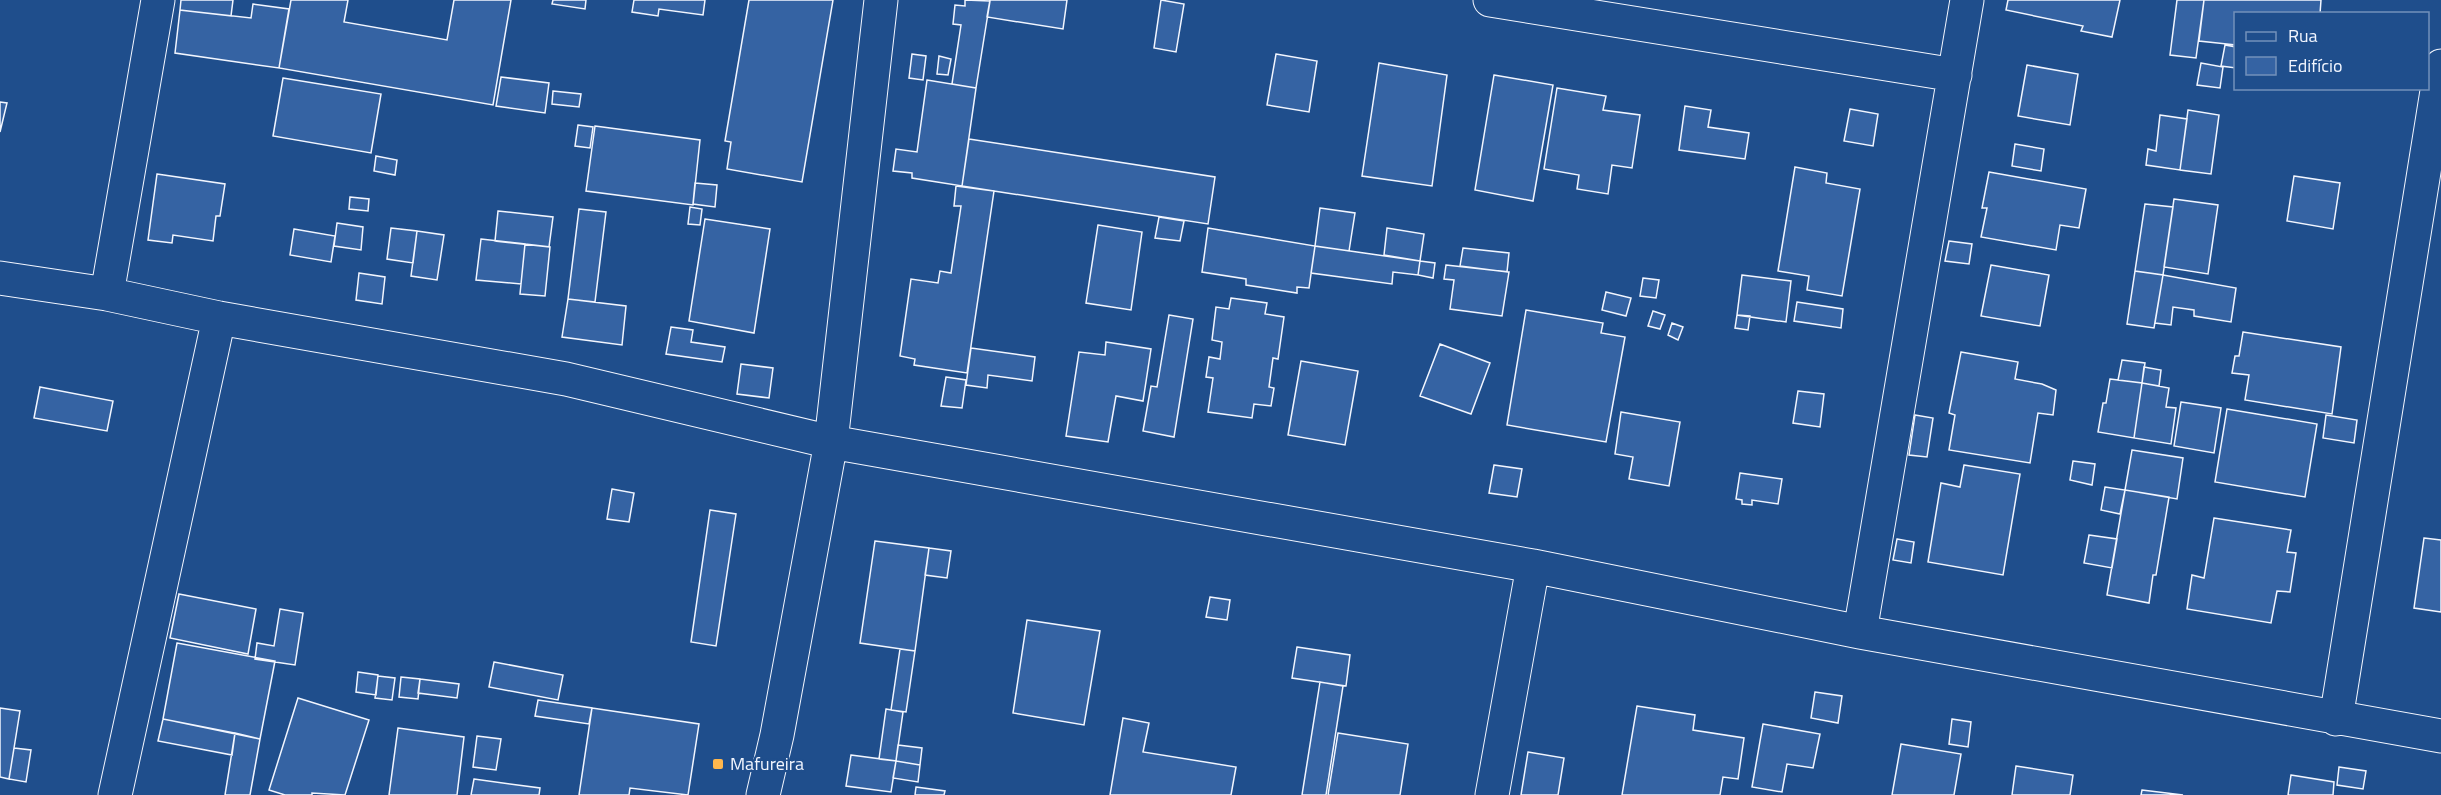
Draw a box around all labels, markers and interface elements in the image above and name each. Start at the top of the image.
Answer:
legend [2234,12,2429,90]
text: Rua [2288,22,2318,49]
text: Edifício [2288,52,2342,79]
place label: Mafureira [730,750,804,777]
marker: Mafureira [711,757,725,771]

